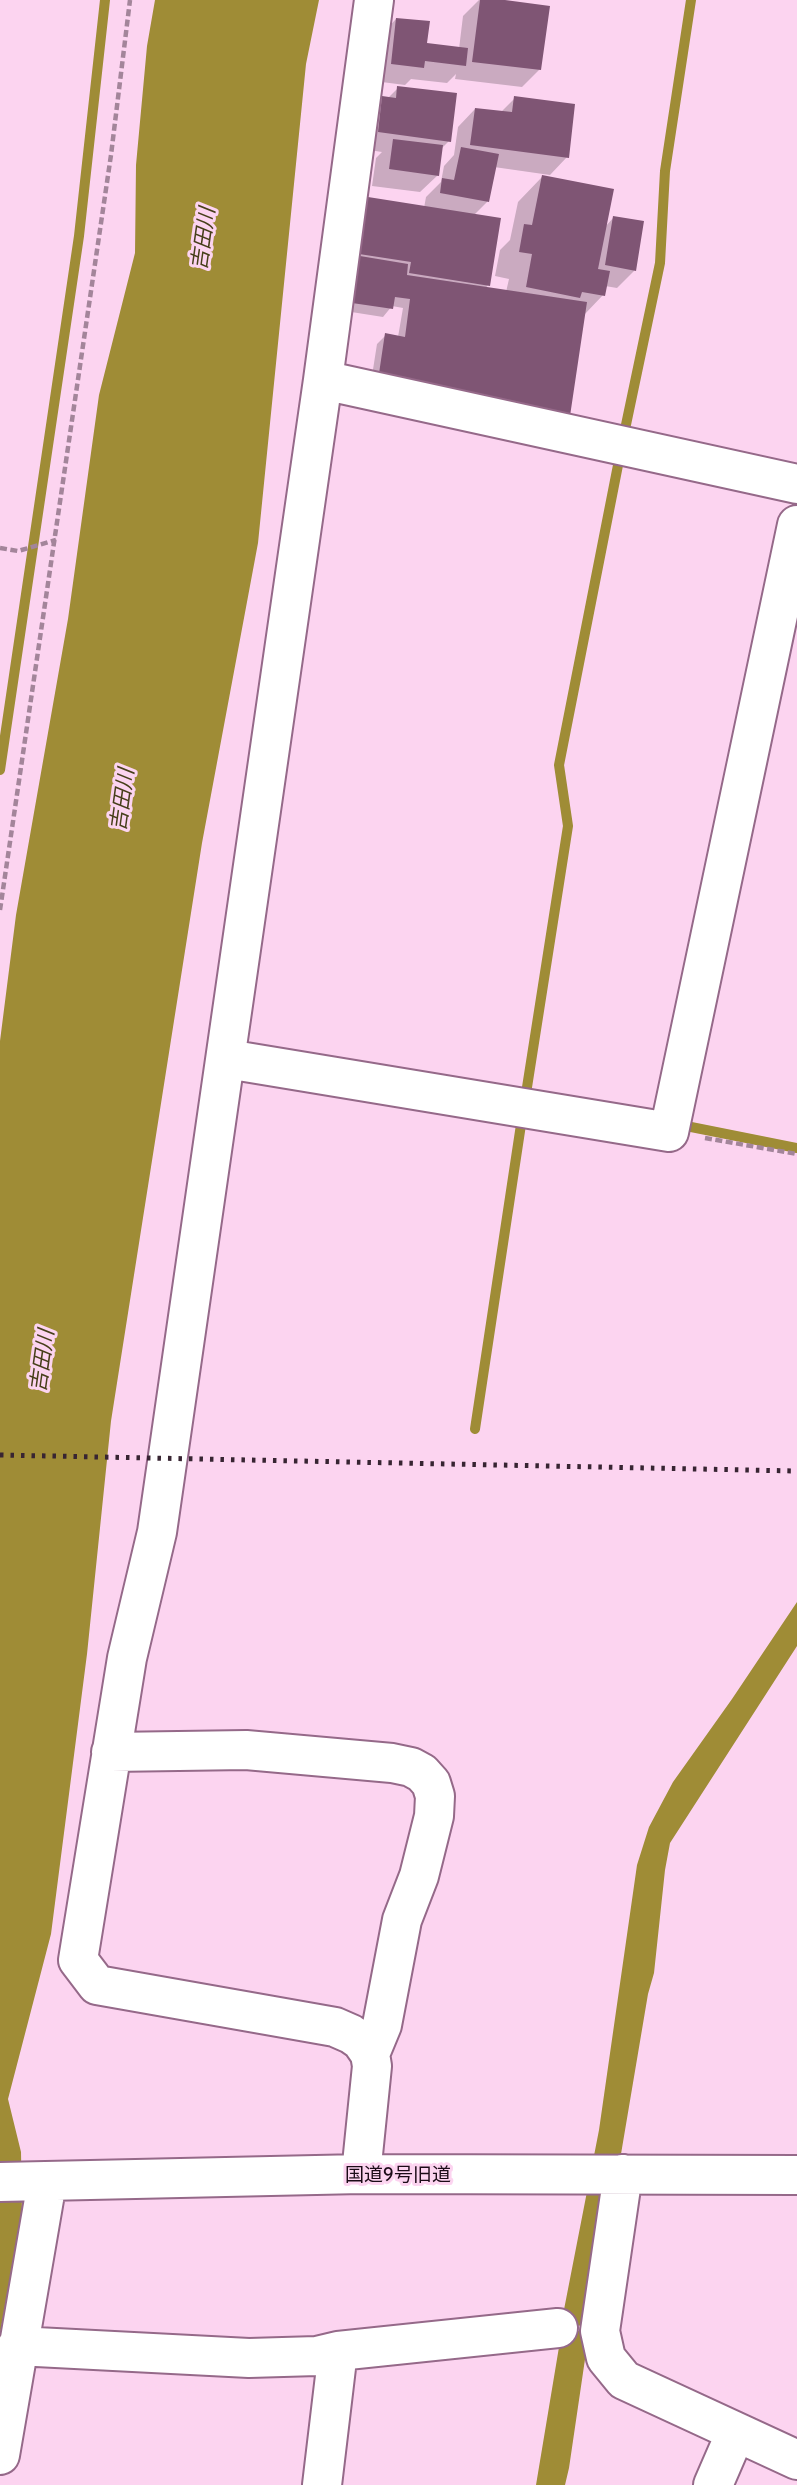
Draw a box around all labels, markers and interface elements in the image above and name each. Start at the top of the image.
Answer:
water label: 吉田川 [187,206,221,272]
water label: 吉田川 [106,767,140,833]
water label: 吉田川 [26,1328,60,1394]
street label: 国道9号旧道 [345,2164,451,2186]

